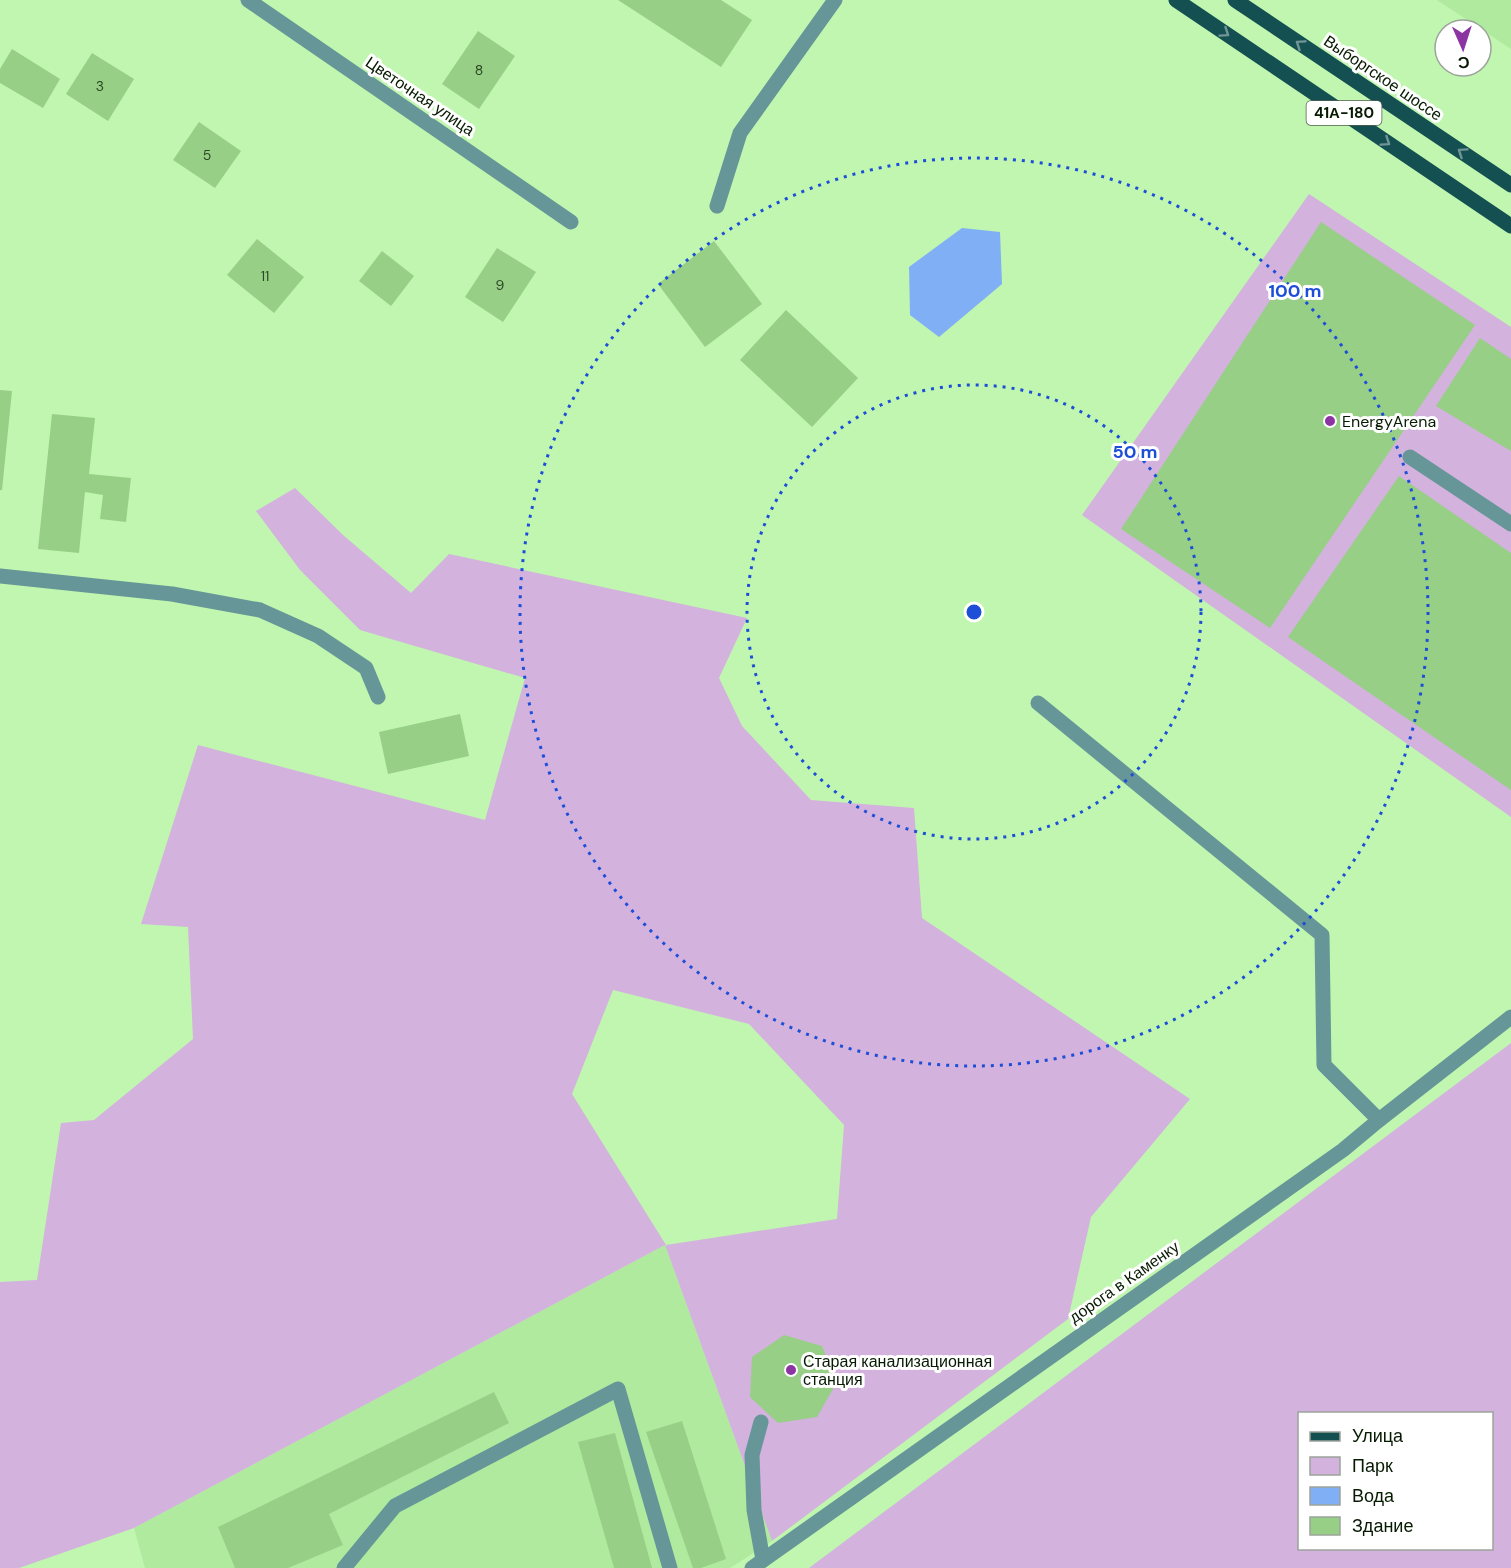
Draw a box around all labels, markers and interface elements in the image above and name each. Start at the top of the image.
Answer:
north arrow [1433,18,1493,78]
one-way arrow [1218,26,1229,37]
street label: Выборгское шоссе [1320,31,1446,125]
one-way arrow [1296,40,1307,51]
street label: Цветочная улица [361,52,479,140]
text: С [1457,52,1470,73]
house number: 8 [475,61,483,79]
house number: 3 [96,77,104,95]
road number: 41А-180 [1306,101,1382,125]
one-way arrow [1380,135,1391,146]
house number: 5 [203,146,211,164]
one-way arrow [1458,148,1469,159]
house number: 11 [261,267,269,285]
house number: 9 [496,276,505,294]
text: 100 m [1268,279,1322,303]
place label: EnergyArena [1342,411,1436,432]
marker: EnergyArena [1323,414,1337,428]
text: 50 m [1112,440,1158,464]
centre of rings [964,602,984,622]
street label: дорога в Каменку [1065,1236,1183,1328]
place label: Старая канализационная станция [803,1351,992,1390]
marker: Старая канализационная станция [784,1363,798,1377]
legend [1298,1412,1493,1550]
text: Улица [1352,1424,1404,1448]
text: Парк [1352,1454,1393,1478]
text: Вода [1352,1484,1395,1508]
text: Здание [1352,1514,1413,1538]

